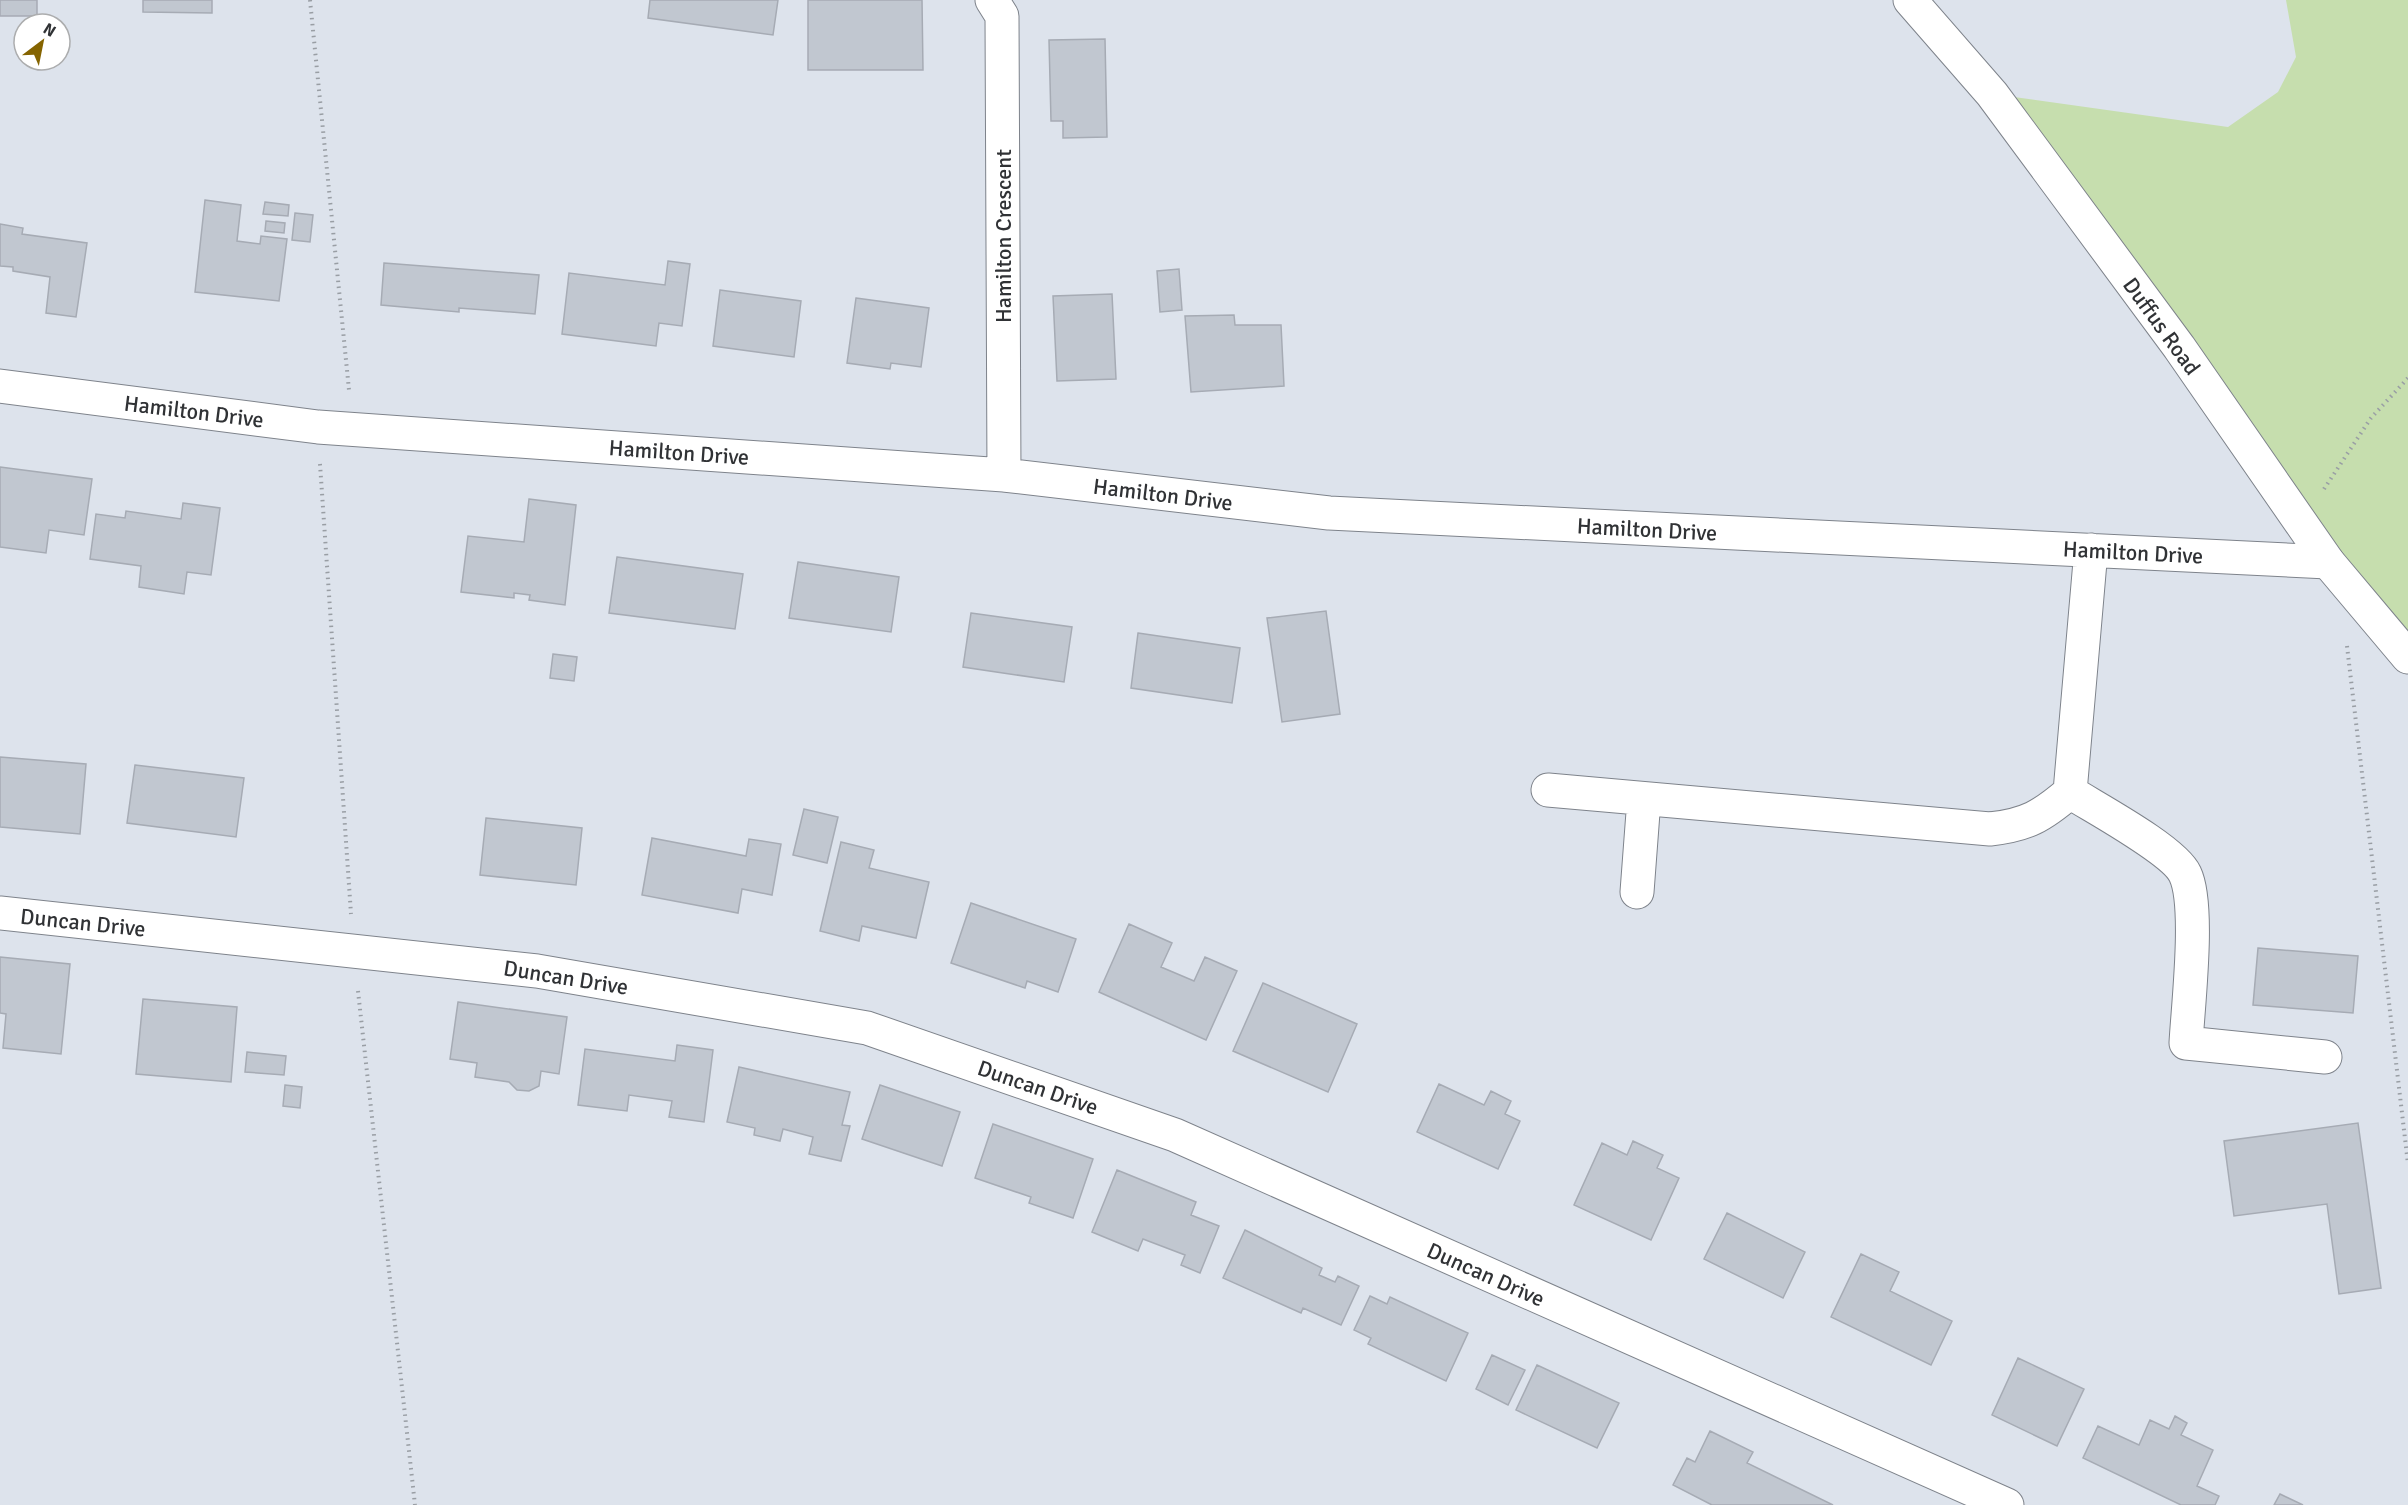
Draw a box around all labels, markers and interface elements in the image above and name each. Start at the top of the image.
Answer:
north arrow [12,12,72,72]
text: N [39,19,59,42]
street label: Hamilton Crescent [990,149,1017,323]
street label: Duffus Road [2117,272,2206,380]
street label: Hamilton Drive [123,390,265,433]
street label: Hamilton Drive [608,434,750,471]
street label: Hamilton Drive [1092,473,1234,516]
street label: Hamilton Drive [1576,512,1718,547]
street label: Hamilton Drive [2062,535,2204,570]
street label: Duncan Drive [19,902,147,943]
street label: Duncan Drive [502,954,630,1001]
street label: Duncan Drive [974,1054,1102,1121]
street label: Duncan Drive [1423,1237,1549,1312]

